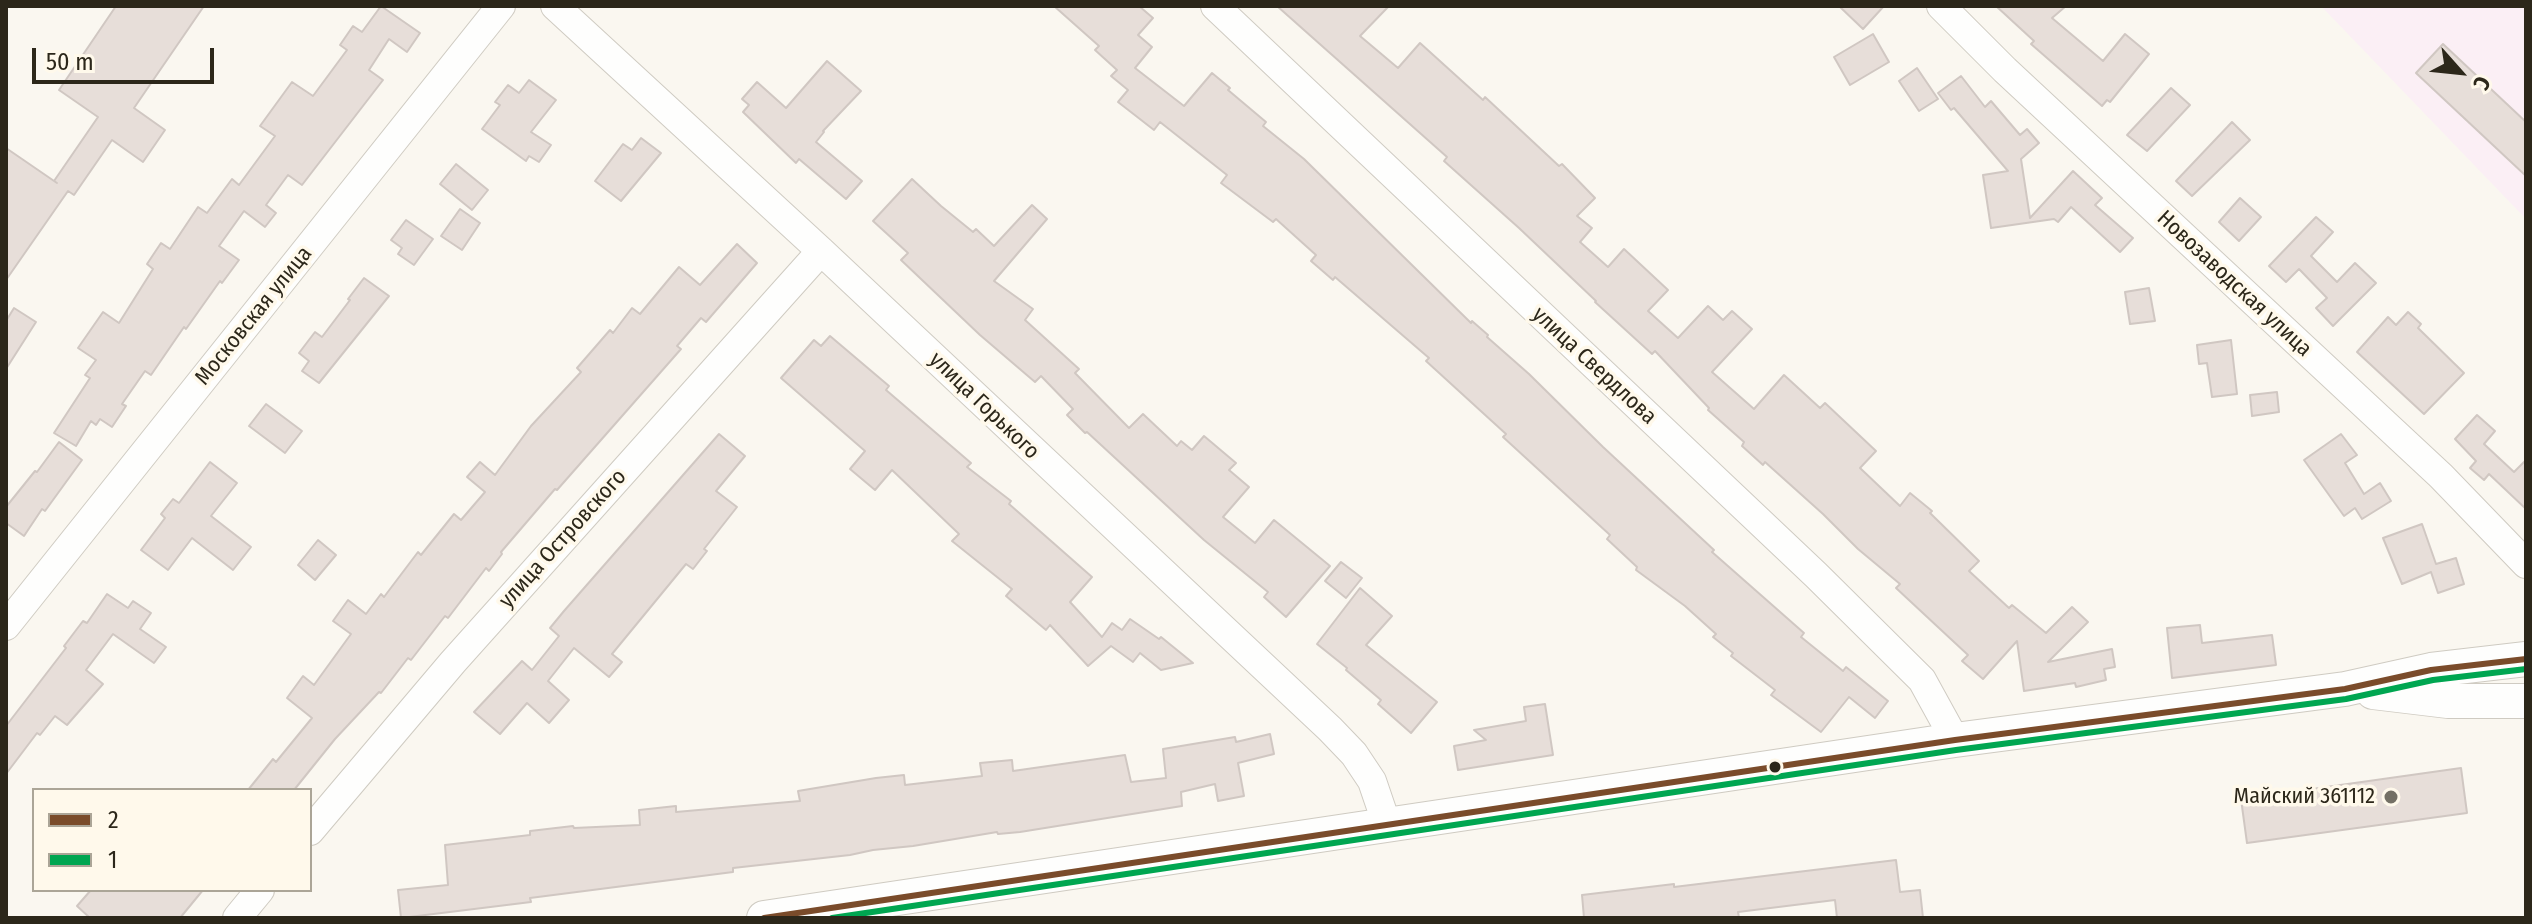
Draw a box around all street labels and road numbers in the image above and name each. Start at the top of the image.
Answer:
street label: Новозаводская улица [2151,205,2317,363]
street label: Московская улица [190,241,318,391]
street label: улица Свердлова [1526,302,1662,430]
street label: улица Горького [923,347,1045,465]
street label: улица Островского [494,464,632,614]

